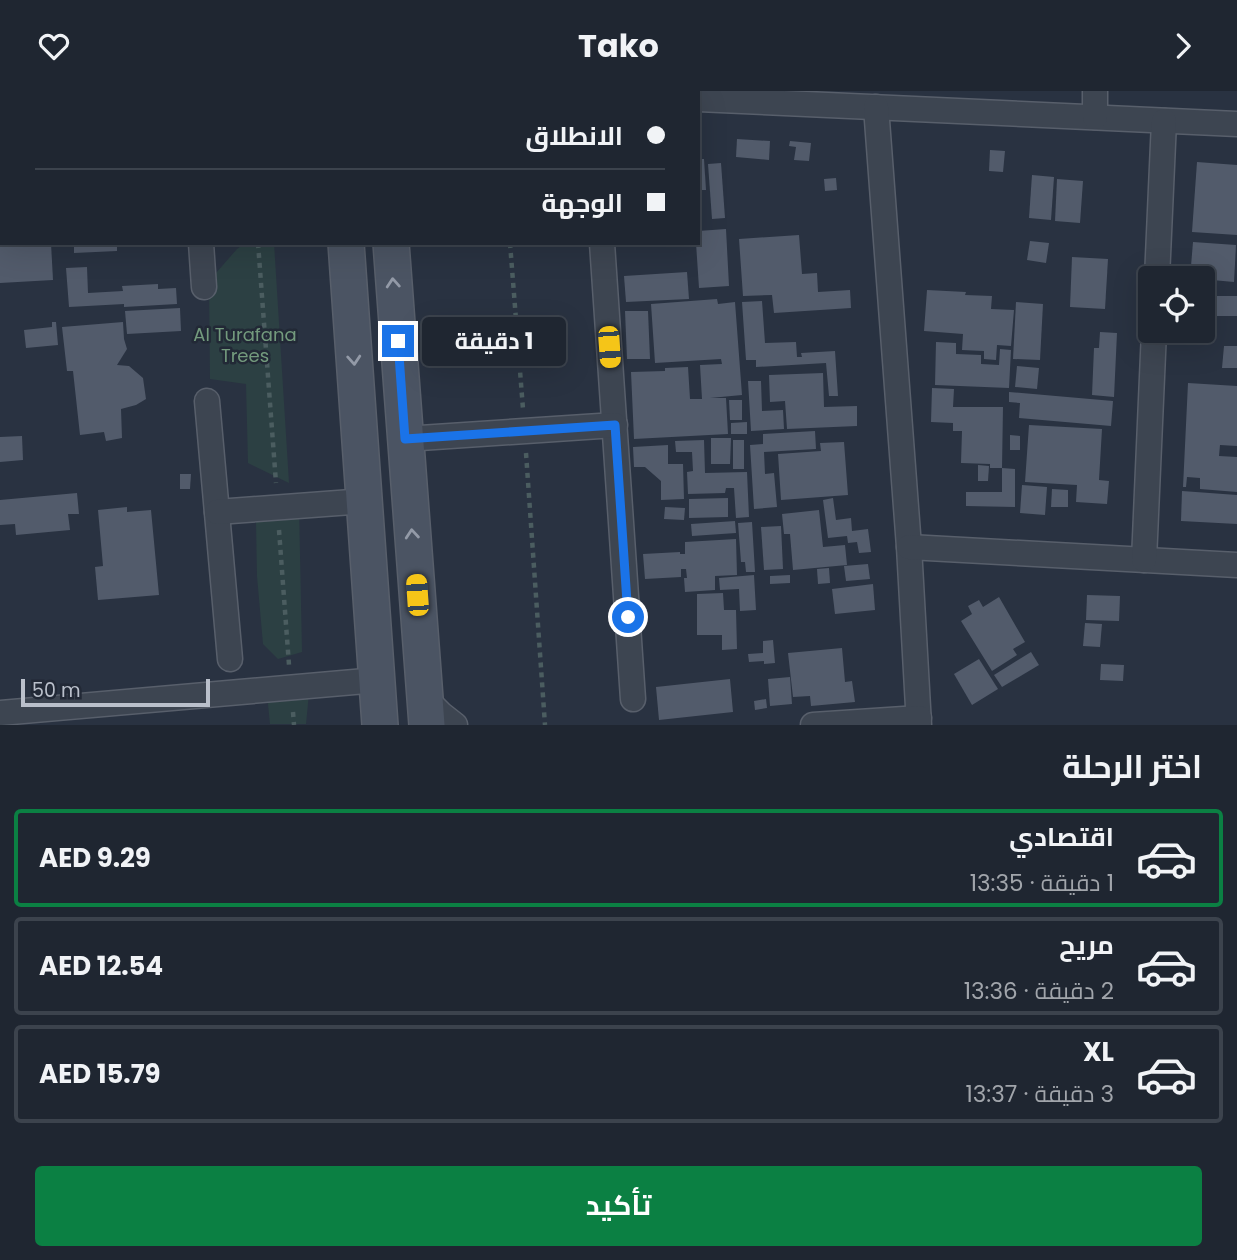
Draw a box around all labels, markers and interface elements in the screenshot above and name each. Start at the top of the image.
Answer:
text: Tako [578,23,659,68]
icon: heart [35,27,73,65]
icon: forward [1164,27,1202,65]
text: الانطلاق [525,118,623,154]
text: الوجهة [542,185,623,221]
map controls [1138,266,1215,343]
button: locate [1138,266,1215,343]
one-way arrow [386,277,401,288]
callout: 1 دقيقة [422,317,566,365]
park label: Al Turafana Trees [193,322,297,368]
route end [382,325,414,357]
text: 1 دقيقة [455,325,533,357]
car [598,325,621,369]
one-way arrow [346,355,361,366]
one-way arrow [405,529,420,540]
car [406,573,429,617]
route start [612,601,644,633]
scale bar [21,675,210,707]
text: 50 m [32,677,81,704]
text: اختر الرحلة [1062,744,1202,789]
text: اقتصادي [1009,819,1114,855]
icon: car [1135,827,1198,890]
text: AED 9.29 [39,840,151,876]
text: 1 دقيقة · 13:35 [970,867,1114,899]
text: مريح [1059,927,1114,963]
icon: car [1135,935,1198,998]
text: AED 12.54 [39,948,163,984]
text: 2 دقيقة · 13:36 [964,975,1114,1007]
text: XL [1083,1034,1114,1070]
icon: car [1135,1043,1198,1106]
text: AED 15.79 [39,1056,161,1092]
text: 3 دقيقة · 13:37 [965,1078,1114,1110]
button: تأكيد [35,1166,1202,1246]

